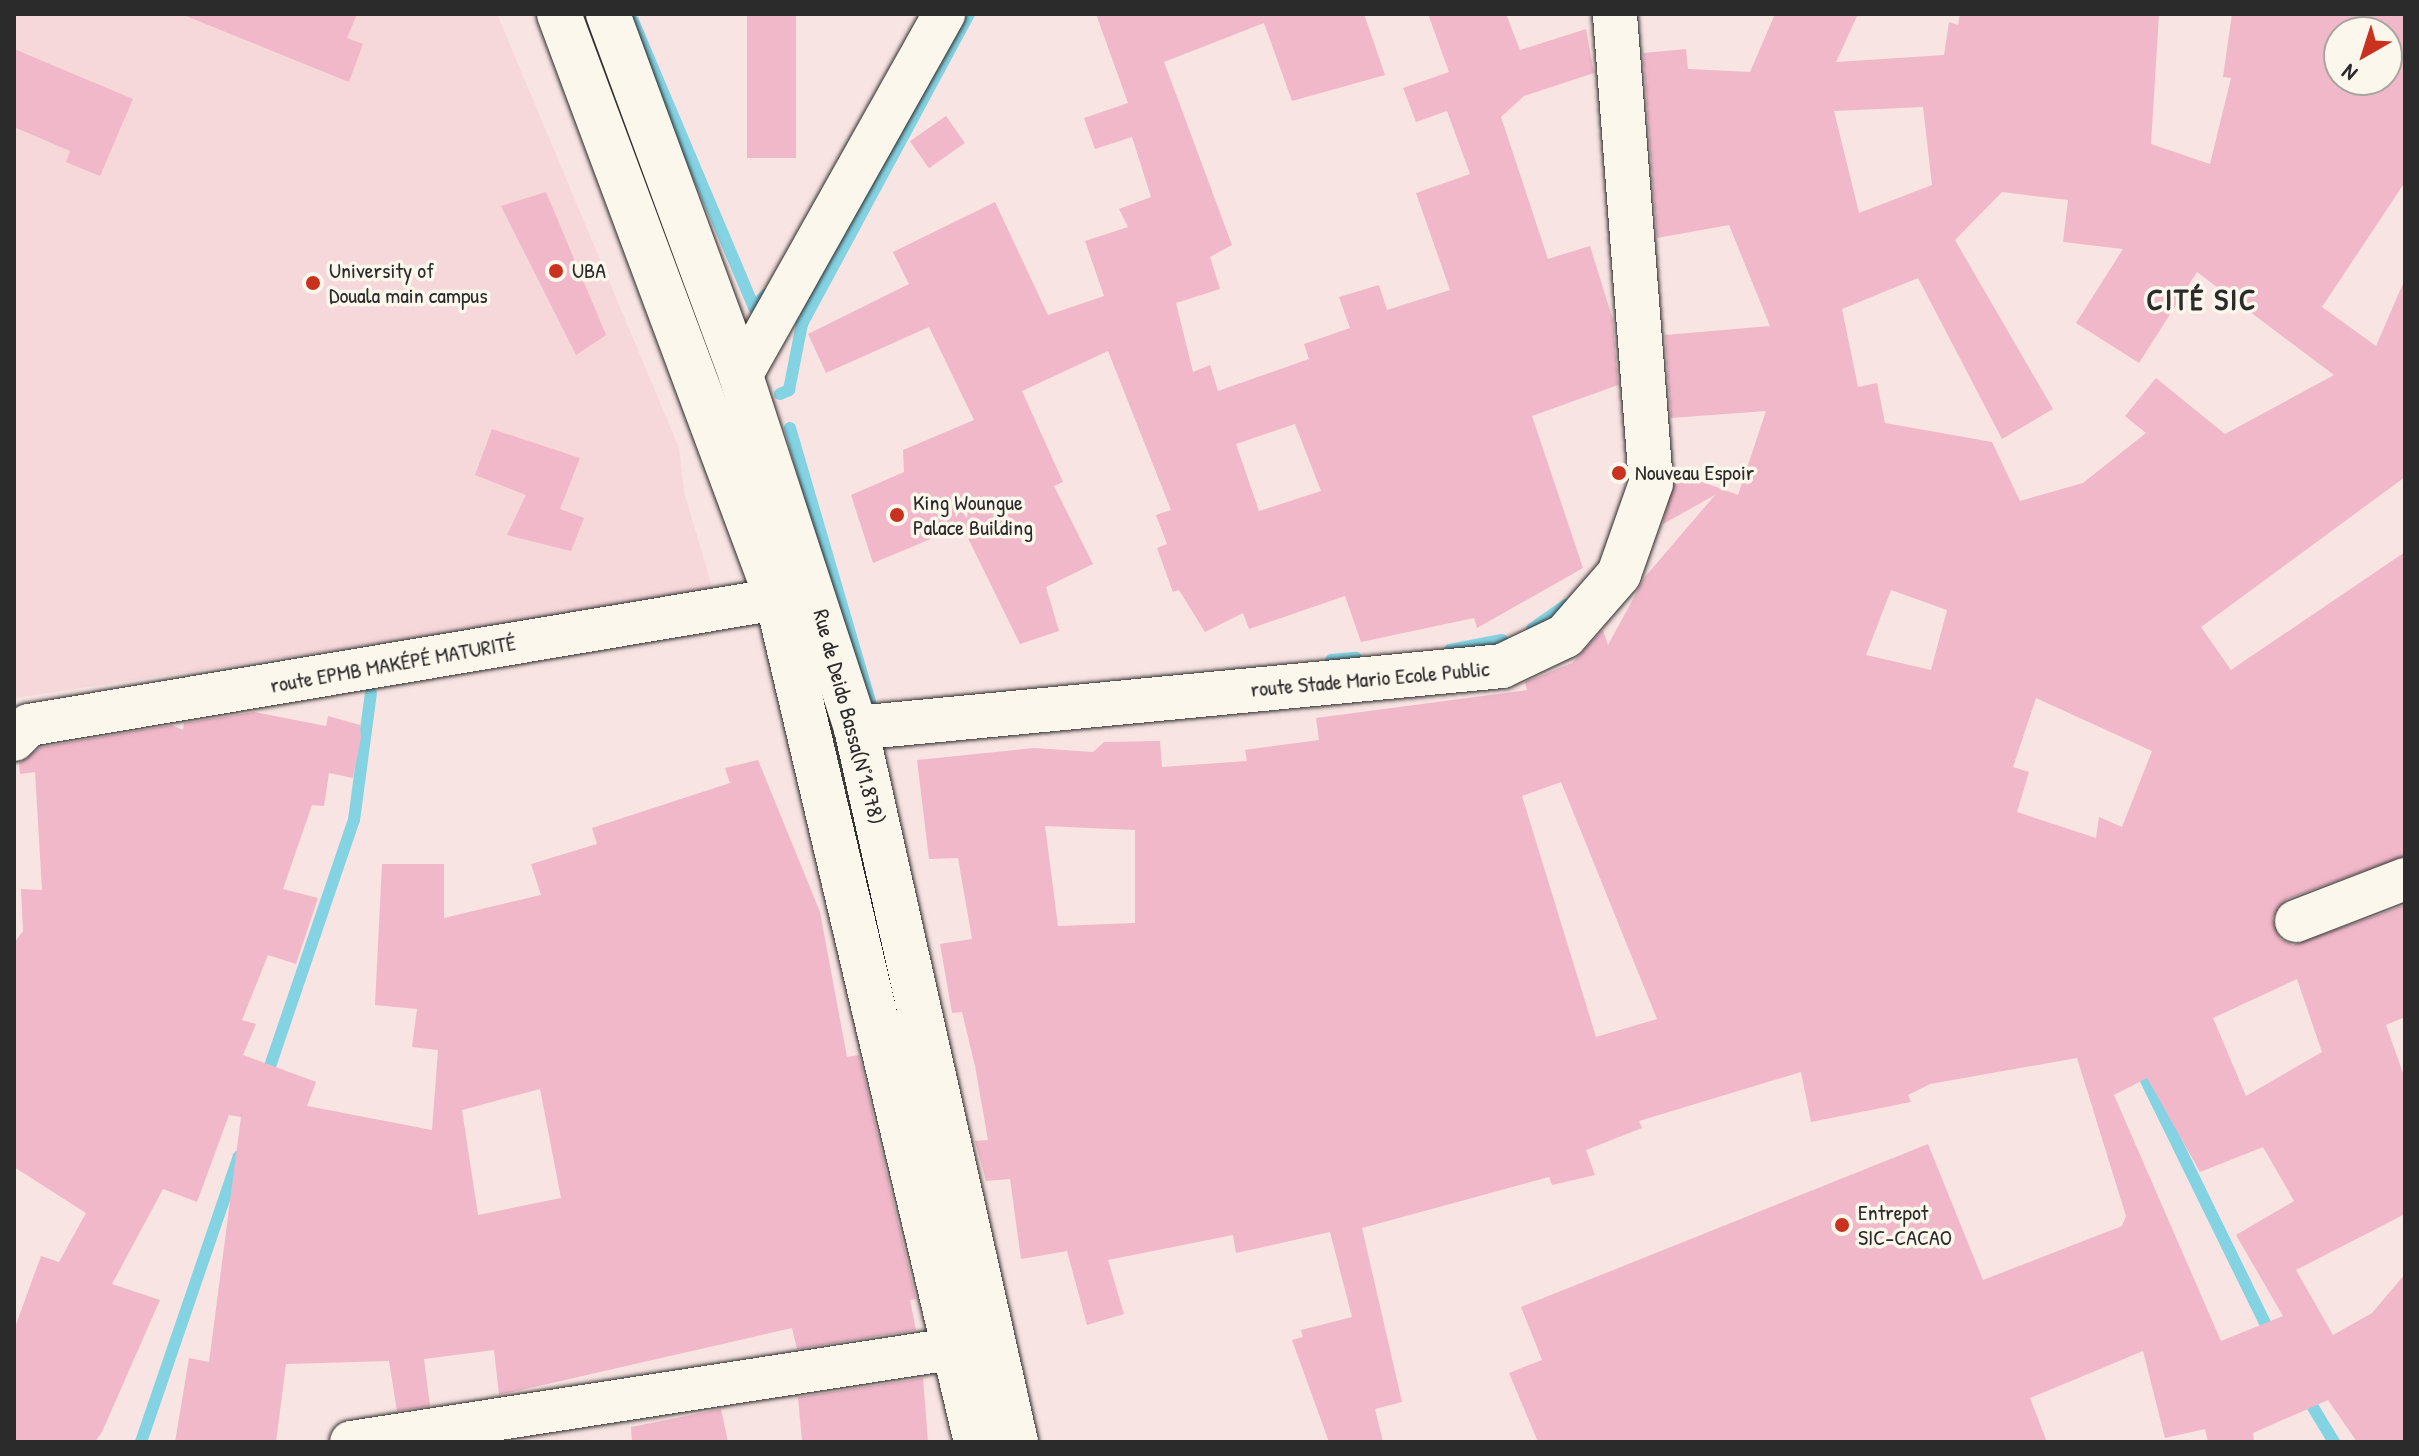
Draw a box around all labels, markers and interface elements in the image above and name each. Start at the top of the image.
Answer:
north arrow [2323,16,2403,96]
text: N [2335,58,2363,88]
place label: University of Douala main campus [329,257,488,308]
place label: UBA [572,258,606,284]
marker: UBA [547,262,565,280]
marker: University of Douala main campus [304,274,322,292]
district label: CITÉ SIC [2147,281,2257,317]
place label: Nouveau Espoir [1635,460,1754,486]
marker: Nouveau Espoir [1610,464,1628,482]
place label: King Woungue Palace Building [913,489,1033,540]
marker: King Woungue Palace Building [888,506,906,524]
street label: Rue de Deido Bassa(N°1.878) [808,606,890,828]
street label: route EPMB MAKÉPÉ MATURITÉ [268,629,518,699]
street label: route Stade Mario Ecole Public [1249,655,1491,703]
place label: Entrepot SIC-CACAO [1858,1199,1952,1250]
marker: Entrepot SIC-CACAO [1833,1216,1851,1234]

